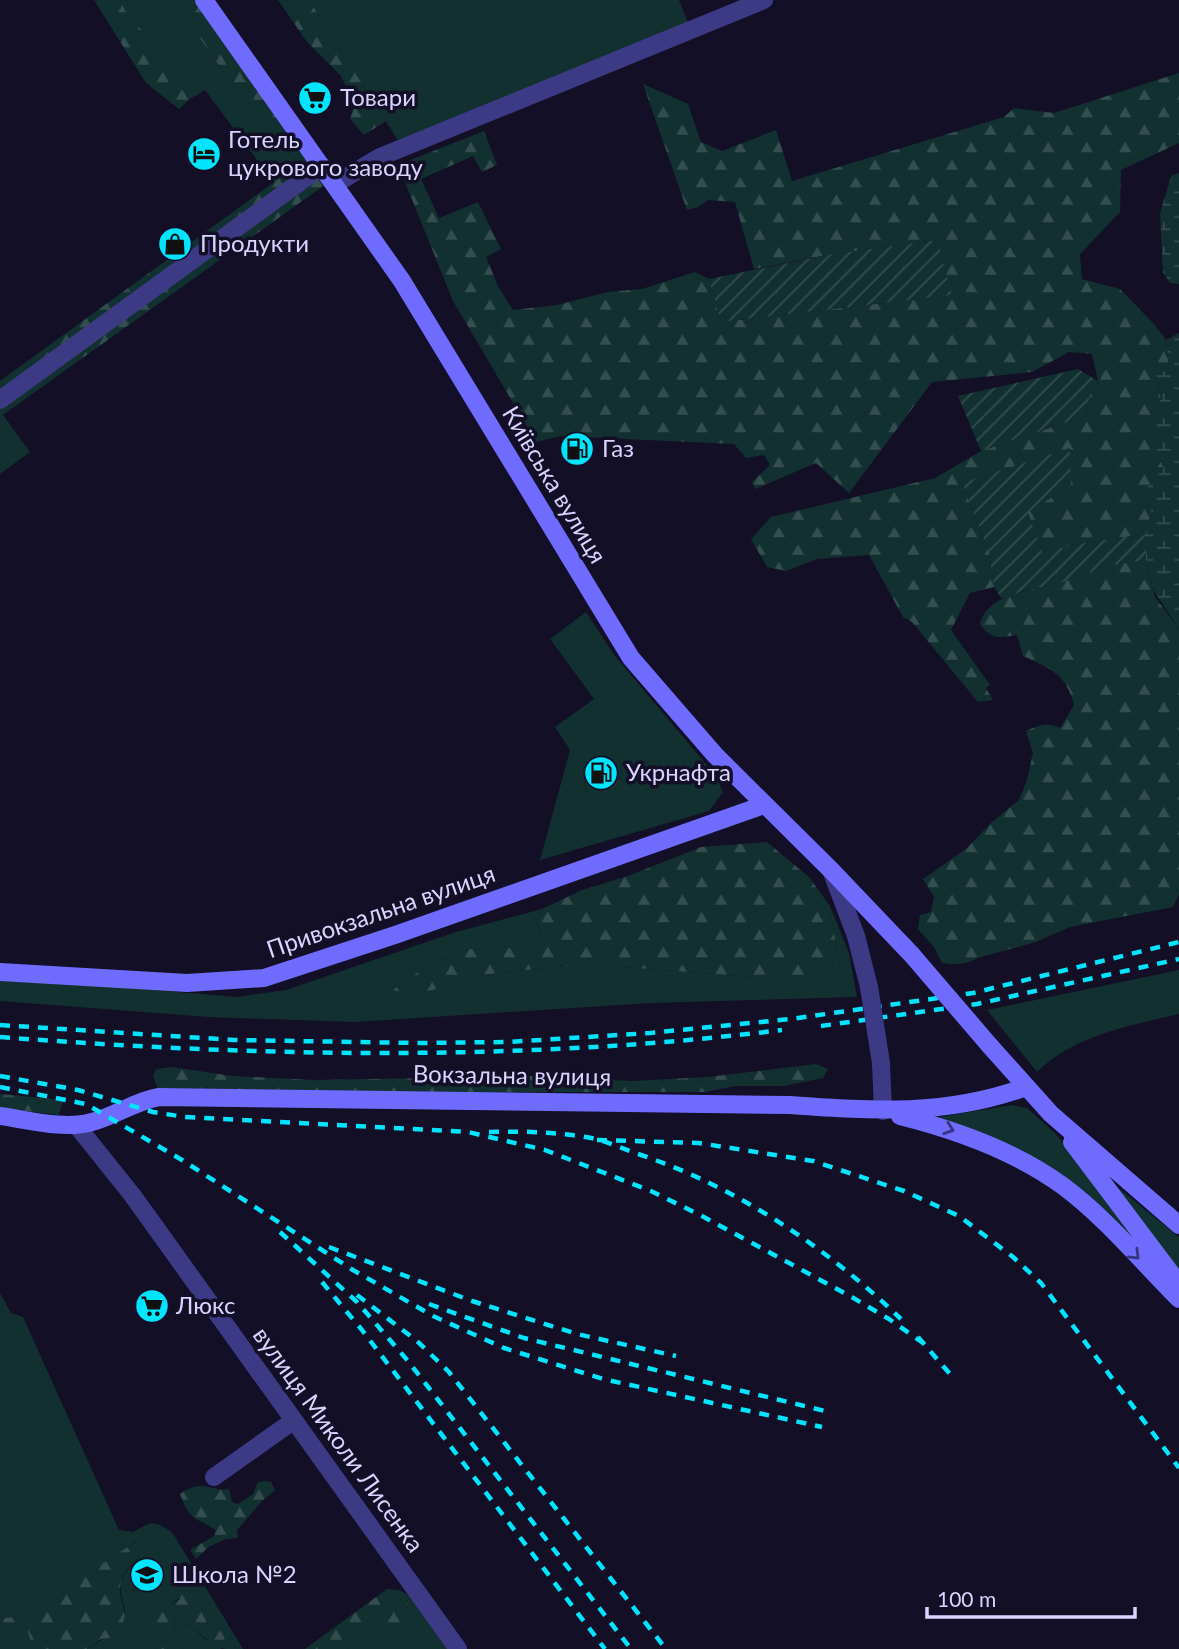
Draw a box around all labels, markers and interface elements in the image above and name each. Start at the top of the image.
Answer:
supermarket icon: Товари [296,79,334,117]
place label: Товари [340,82,416,111]
place label: Готель цукрового заводу [228,124,423,181]
hotel icon: Готель цукрового заводу [185,135,223,173]
shop icon: Продукти [156,225,194,263]
place label: Продукти [200,228,309,257]
street label: Київська вулиця [497,401,614,568]
fuel station icon: Газ [558,430,596,468]
place label: Газ [602,433,634,462]
fuel station icon: Укрнафта [582,754,620,792]
place label: Укрнафта [626,757,731,786]
street label: Привокзальна вулиця [263,858,498,963]
street label: Вокзальна вулиця [413,1058,611,1091]
one-way arrow [942,1121,954,1135]
one-way arrow [1126,1246,1139,1259]
supermarket icon: Люкс [133,1287,171,1325]
place label: Люкс [175,1290,235,1319]
street label: вулиця Миколи Лисенка [248,1321,431,1557]
school or university icon: Школа №2 [128,1556,166,1594]
place label: Школа №2 [172,1559,297,1588]
scale bar [927,1576,1135,1620]
text: 100 m [937,1586,996,1611]

